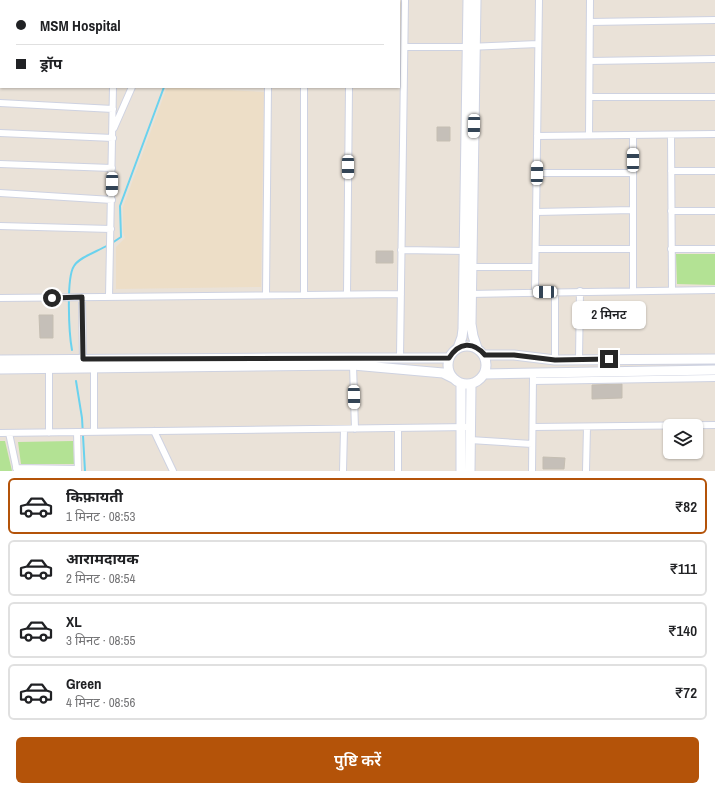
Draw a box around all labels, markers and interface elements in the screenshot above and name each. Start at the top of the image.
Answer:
text: MSM Hospital [40,15,121,36]
text: ड्रॉप [40,53,62,74]
car [468,114,480,138]
car [627,148,639,172]
car [342,155,354,179]
car [531,161,543,185]
car [106,172,118,196]
car [533,286,557,298]
route start [43,289,61,307]
callout: 2 मिनट [572,301,646,329]
text: 2 मिनट [591,306,627,323]
route end [600,350,618,368]
car [348,385,360,409]
map controls [663,419,703,459]
button: layers [663,419,703,459]
text: किफ़ायती [66,486,123,507]
icon: car [18,488,54,524]
text: ₹82 [675,496,697,517]
text: 1 मिनट · 08:53 [66,508,135,525]
text: आरामदायक [66,548,139,569]
icon: car [18,550,54,586]
text: ₹111 [669,558,697,579]
text: 2 मिनट · 08:54 [66,570,135,587]
text: XL [66,611,82,632]
icon: car [18,612,54,648]
text: ₹140 [668,620,697,641]
text: 3 मिनट · 08:55 [66,632,135,649]
text: Green [66,673,102,694]
icon: car [18,674,54,710]
text: ₹72 [675,682,697,703]
text: 4 मिनट · 08:56 [66,694,135,711]
button: पुष्टि करें [16,737,699,783]

